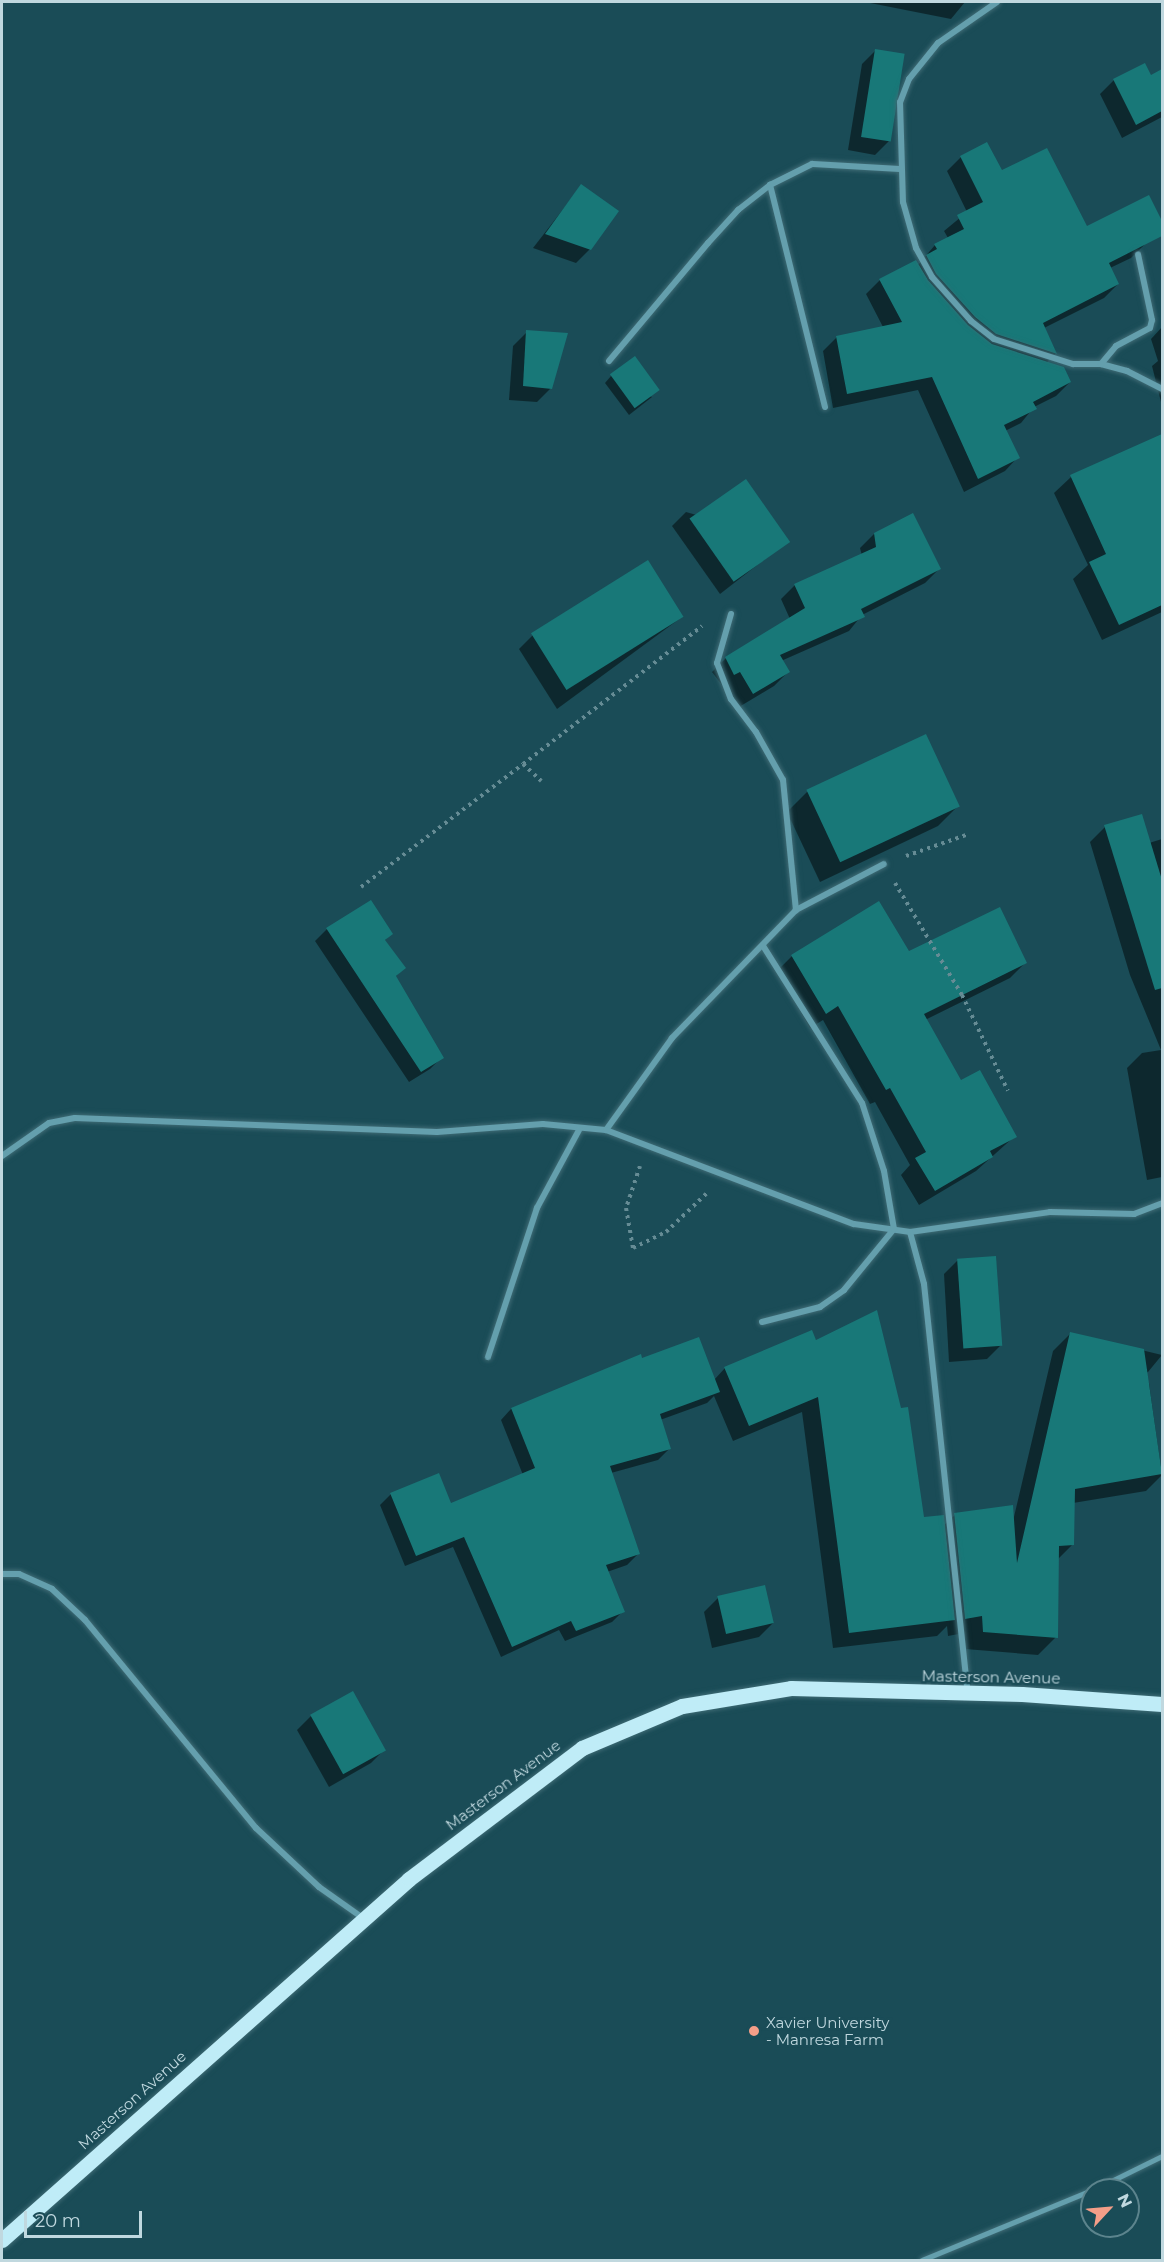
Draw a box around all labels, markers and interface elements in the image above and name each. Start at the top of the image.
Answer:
street label: Masterson Avenue [921,1667,1061,1687]
street label: Masterson Avenue [442,1736,564,1834]
place label: Xavier University - Manresa Farm [766,2013,889,2048]
marker: Xavier University - Manresa Farm [747,2024,761,2038]
street label: Masterson Avenue [74,2047,190,2153]
north arrow [1080,2178,1140,2238]
text: N [1113,2191,1136,2211]
scale bar [27,2199,146,2237]
text: 20 m [35,2210,81,2232]

